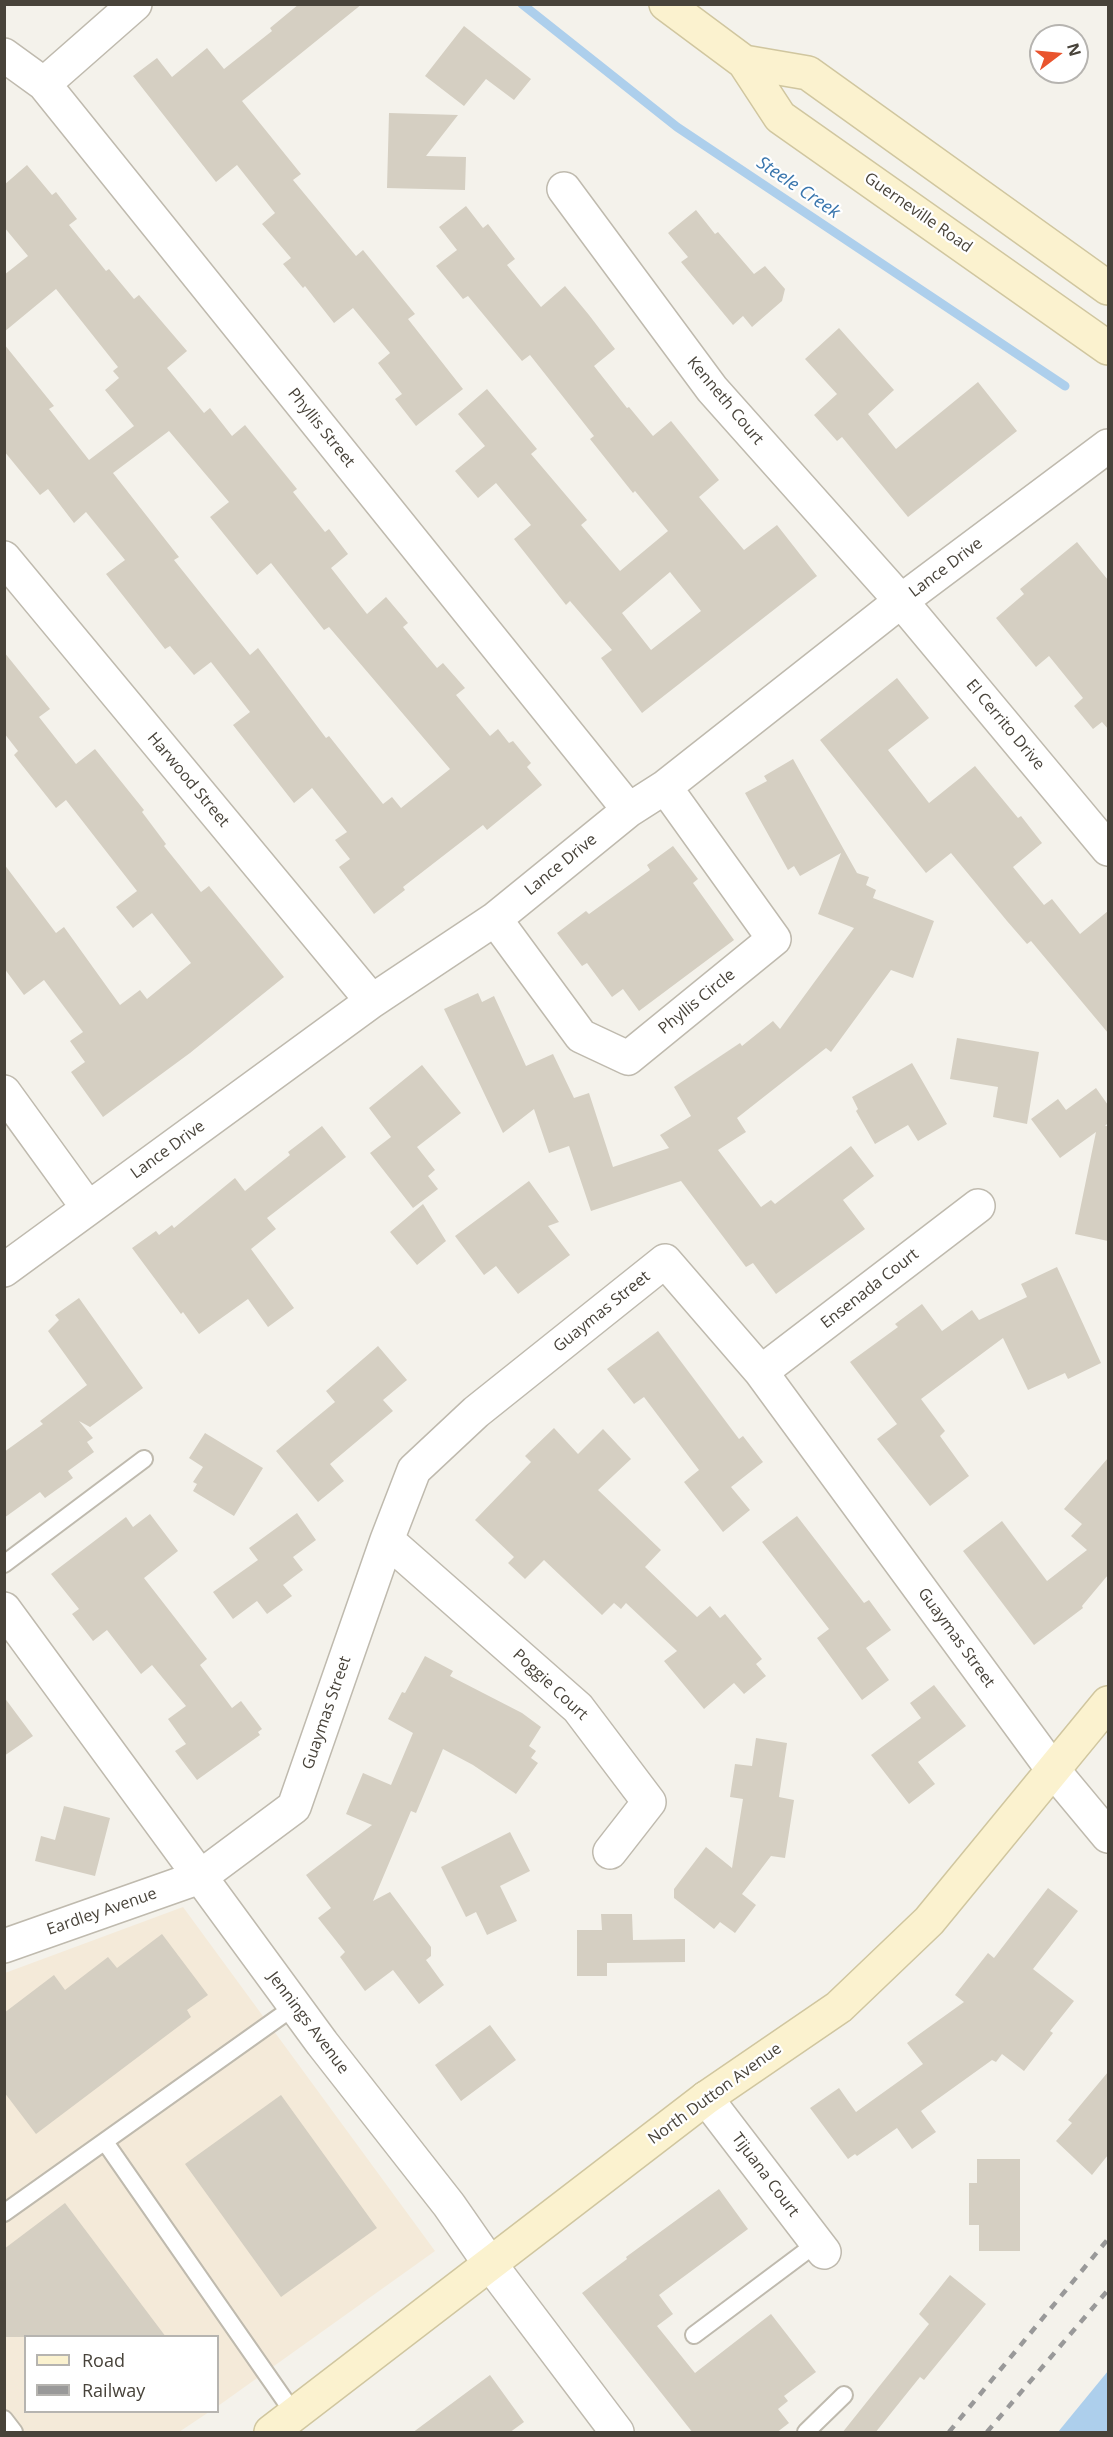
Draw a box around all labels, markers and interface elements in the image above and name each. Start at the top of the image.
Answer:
north arrow [1029,24,1089,84]
text: N [1062,40,1087,59]
water label: Steele Creek [752,152,844,224]
street label: Guerneville Road [860,169,976,257]
street label: Kenneth Court [683,353,767,449]
street label: Phyllis Street [283,385,359,471]
street label: Lance Drive [905,534,987,602]
street label: El Cerrito Drive [962,676,1048,774]
street label: Harwood Street [143,729,233,831]
street label: Lance Drive [521,830,601,900]
street label: Phyllis Circle [655,965,739,1039]
street label: Lance Drive [127,1117,209,1183]
street label: Ensenada Court [817,1245,923,1333]
street label: Guaymas Street [550,1267,654,1357]
street label: Guaymas Street [913,1584,999,1692]
street label: Poggie Court [509,1645,591,1725]
street label: Guaymas Street [299,1654,355,1772]
street label: Eardley Avenue [45,1884,159,1940]
street label: Jennings Avenue [263,1968,353,2078]
street label: North Dutton Avenue [645,2039,785,2149]
street label: Tijuana Court [727,2129,803,2221]
legend [24,2335,219,2413]
text: Road [82,2348,125,2372]
text: Railway [82,2378,145,2402]

